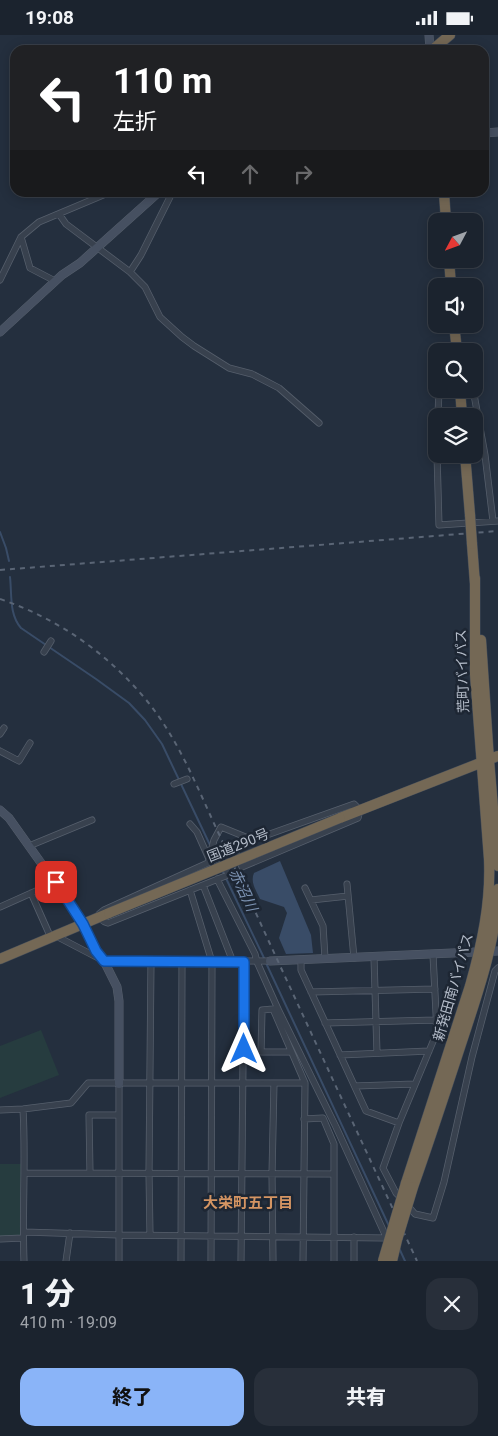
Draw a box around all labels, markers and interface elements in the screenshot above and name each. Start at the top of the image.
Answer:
text: 19:08 [25,6,74,29]
text: 110 m [113,61,212,102]
icon: left [30,65,95,130]
text: 左折 [113,109,157,134]
icon: left [183,160,211,188]
icon: ahead [236,160,264,188]
icon: right [289,160,317,188]
north arrow [428,213,482,267]
map controls [428,213,483,463]
button: sound [428,278,483,333]
button: search [428,343,483,398]
button: layers [428,408,483,463]
street label: 荒町バイパス [453,629,471,713]
street label: 国道290号 [205,825,271,865]
pin [35,861,77,903]
water label: 赤沼川 [225,866,262,916]
icon: arrive [42,868,70,896]
street label: 新発田南バイパス [430,931,476,1043]
position arrow [217,1022,269,1074]
district label: 大栄町五丁目 [203,1194,293,1212]
text: 1 分 [20,1276,75,1311]
button: close [426,1278,478,1330]
text: 410 m · 19:09 [20,1313,117,1332]
button: 終了 [20,1368,244,1426]
button: 共有 [254,1368,478,1426]

